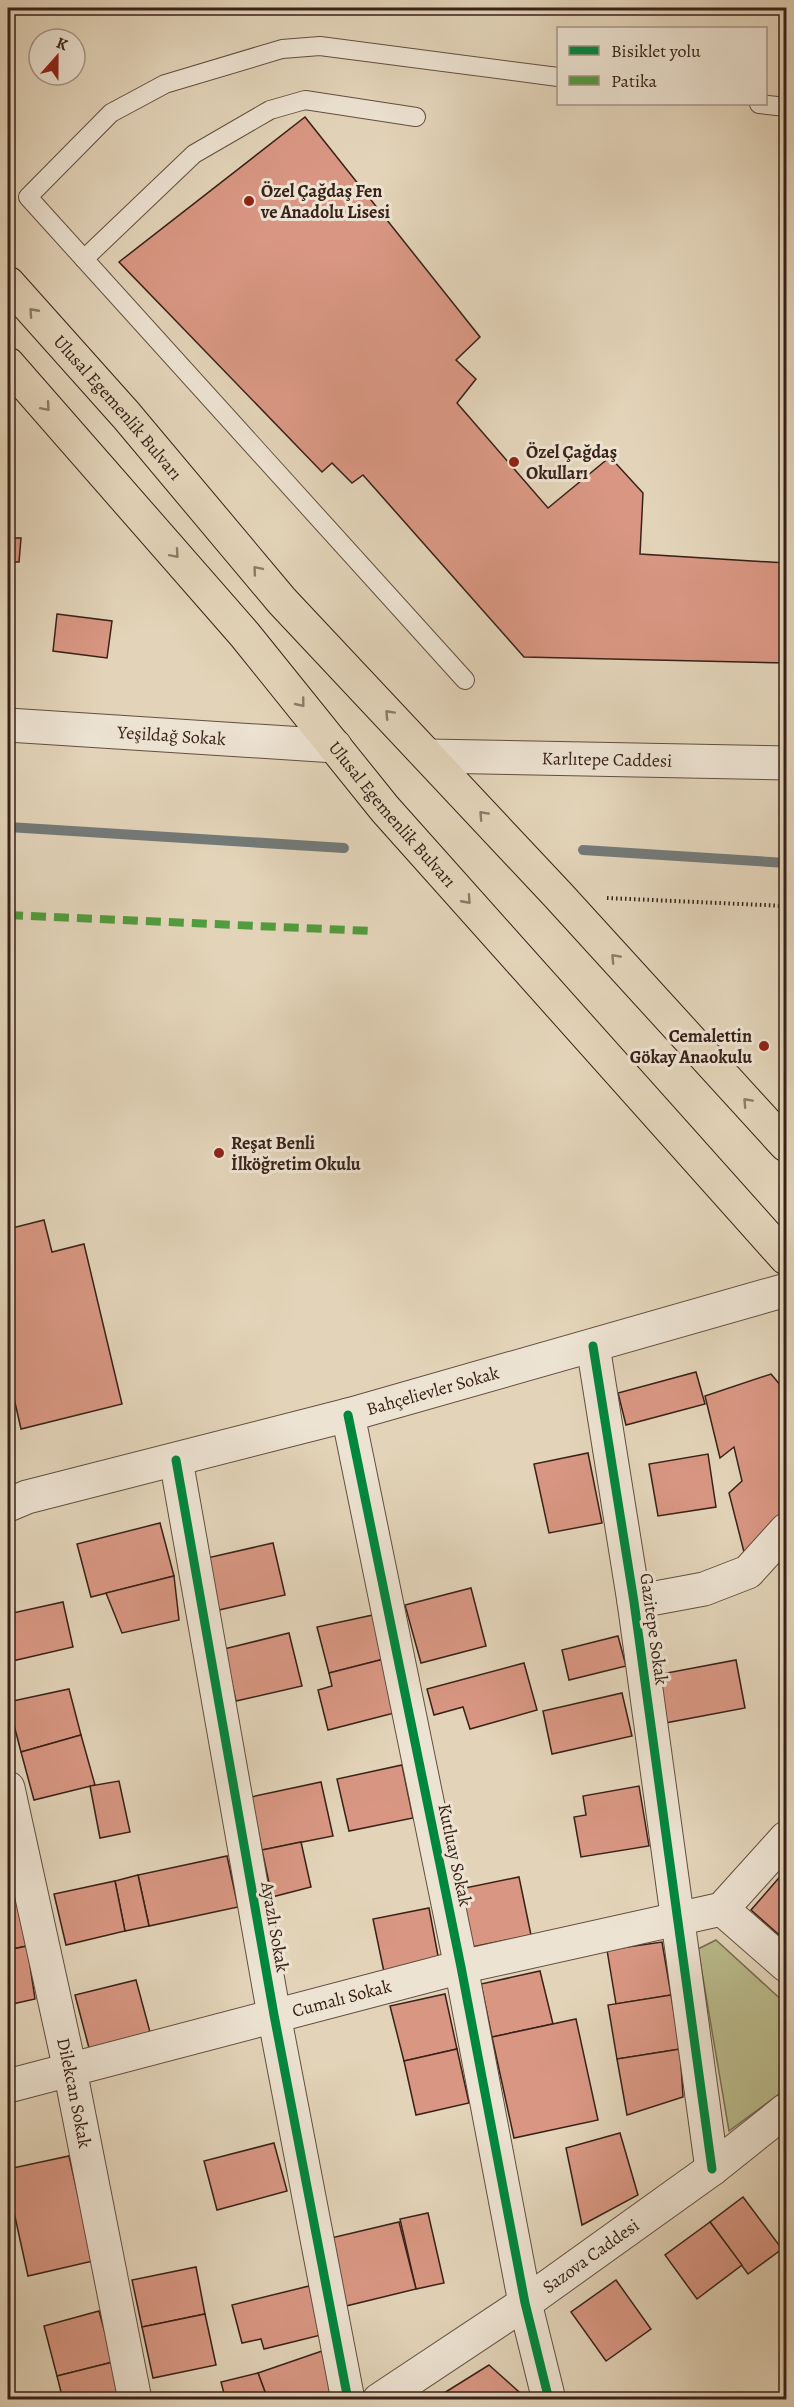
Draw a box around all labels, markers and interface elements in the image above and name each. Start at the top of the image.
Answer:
north arrow [27,27,87,87]
legend [557,27,767,105]
text: K [53,32,71,56]
text: Bisiklet yolu [611,39,701,63]
text: Patika [611,69,658,93]
place label: Özel Çağdaş Fen ve Anadolu Lisesi [260,179,390,224]
marker: Özel Çağdaş Fen ve Anadolu Lisesi [242,194,256,208]
one-way arrow [29,308,40,318]
street label: Ulusal Egemenlik Bulvarı [48,330,188,485]
one-way arrow [39,401,50,411]
place label: Özel Çağdaş Okulları [526,440,617,485]
marker: Özel Çağdaş Okulları [507,455,521,469]
one-way arrow [168,547,179,558]
one-way arrow [253,566,264,577]
one-way arrow [293,696,304,707]
one-way arrow [385,710,396,721]
street label: Yeşildağ Sokak [116,720,227,751]
street label: Ulusal Egemenlik Bulvarı [323,736,461,892]
street label: Karlıtepe Caddesi [541,746,672,773]
one-way arrow [479,811,490,821]
one-way arrow [460,893,471,904]
one-way arrow [611,954,622,965]
place label: Cemalettin Gökay Anaokulu [630,1024,752,1069]
marker: Cemalettin Gökay Anaokulu [757,1039,771,1053]
one-way arrow [743,1098,754,1108]
place label: Reşat Benli İlköğretim Okulu [231,1131,361,1176]
marker: Reşat Benli İlköğretim Okulu [212,1146,226,1160]
street label: Bahçelievler Sokak [364,1360,502,1421]
street label: Gazitepe Sokak [634,1571,674,1687]
street label: Kutluay Sokak [432,1801,478,1909]
street label: Ayazlı Sokak [255,1879,295,1974]
street label: Cumalı Sokak [290,1974,394,2023]
street label: Dilekcan Sokak [51,2035,97,2150]
street label: Sazova Caddesi [537,2213,644,2299]

